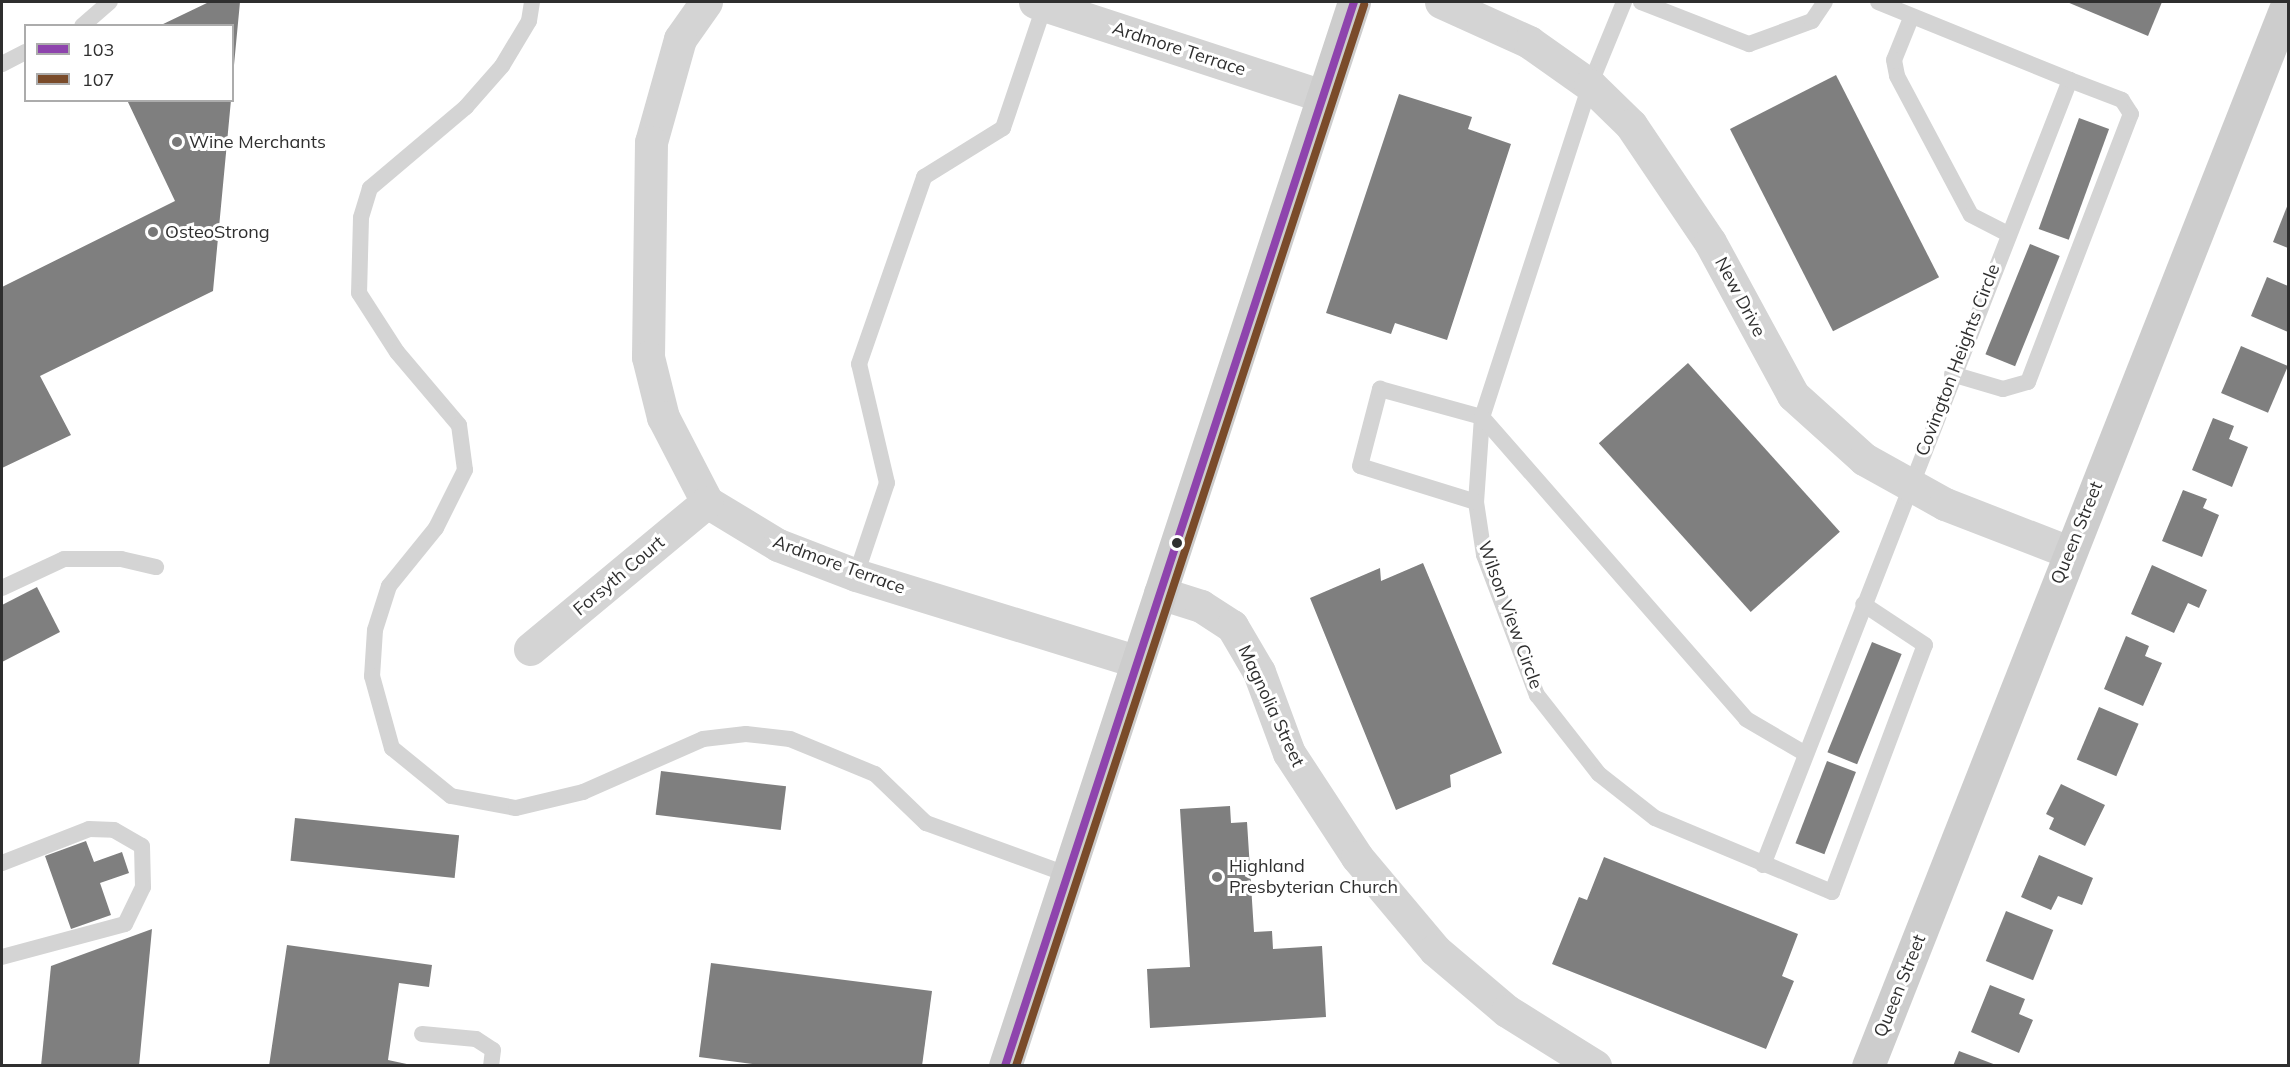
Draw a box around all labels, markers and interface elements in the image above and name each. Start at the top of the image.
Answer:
street label: Ardmore Terrace [1110,17,1248,81]
legend [24,24,234,102]
text: 103 [82,38,114,61]
text: 107 [82,68,114,91]
place label: Wine Merchants [189,131,326,153]
marker: Wine Merchants [170,135,184,149]
place label: OsteoStrong [165,221,270,243]
marker: OsteoStrong [146,225,160,239]
street label: New Drive [1710,254,1770,340]
street label: Covington Heights Circle [1911,261,2005,459]
street label: Queen Street [2047,478,2107,588]
street label: Ardmore Terrace [770,531,908,599]
street label: Forsyth Court [569,532,669,620]
unlabelled marker [1171,537,1183,549]
street label: Wilson View Circle [1473,538,1547,692]
street label: Magnolia Street [1233,642,1309,770]
place label: Highland Presbyterian Church [1229,856,1398,898]
marker: Highland Presbyterian Church [1210,870,1224,884]
street label: Queen Street [1870,931,1930,1041]

